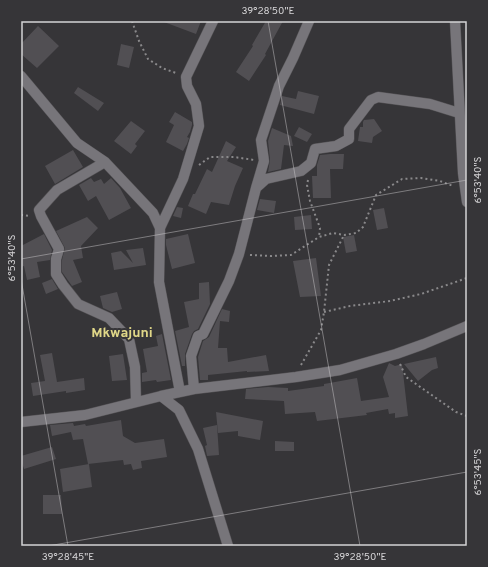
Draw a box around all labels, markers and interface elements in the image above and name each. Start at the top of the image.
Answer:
text: 39°28'50"E [242,5,294,18]
text: 6°53'40"S [472,156,485,204]
text: 6°53'40"S [6,234,19,282]
district label: Mkwajuni [91,325,153,342]
text: 6°53'45"S [472,449,485,495]
text: 39°28'45"E [42,551,94,564]
text: 39°28'50"E [334,551,386,564]

